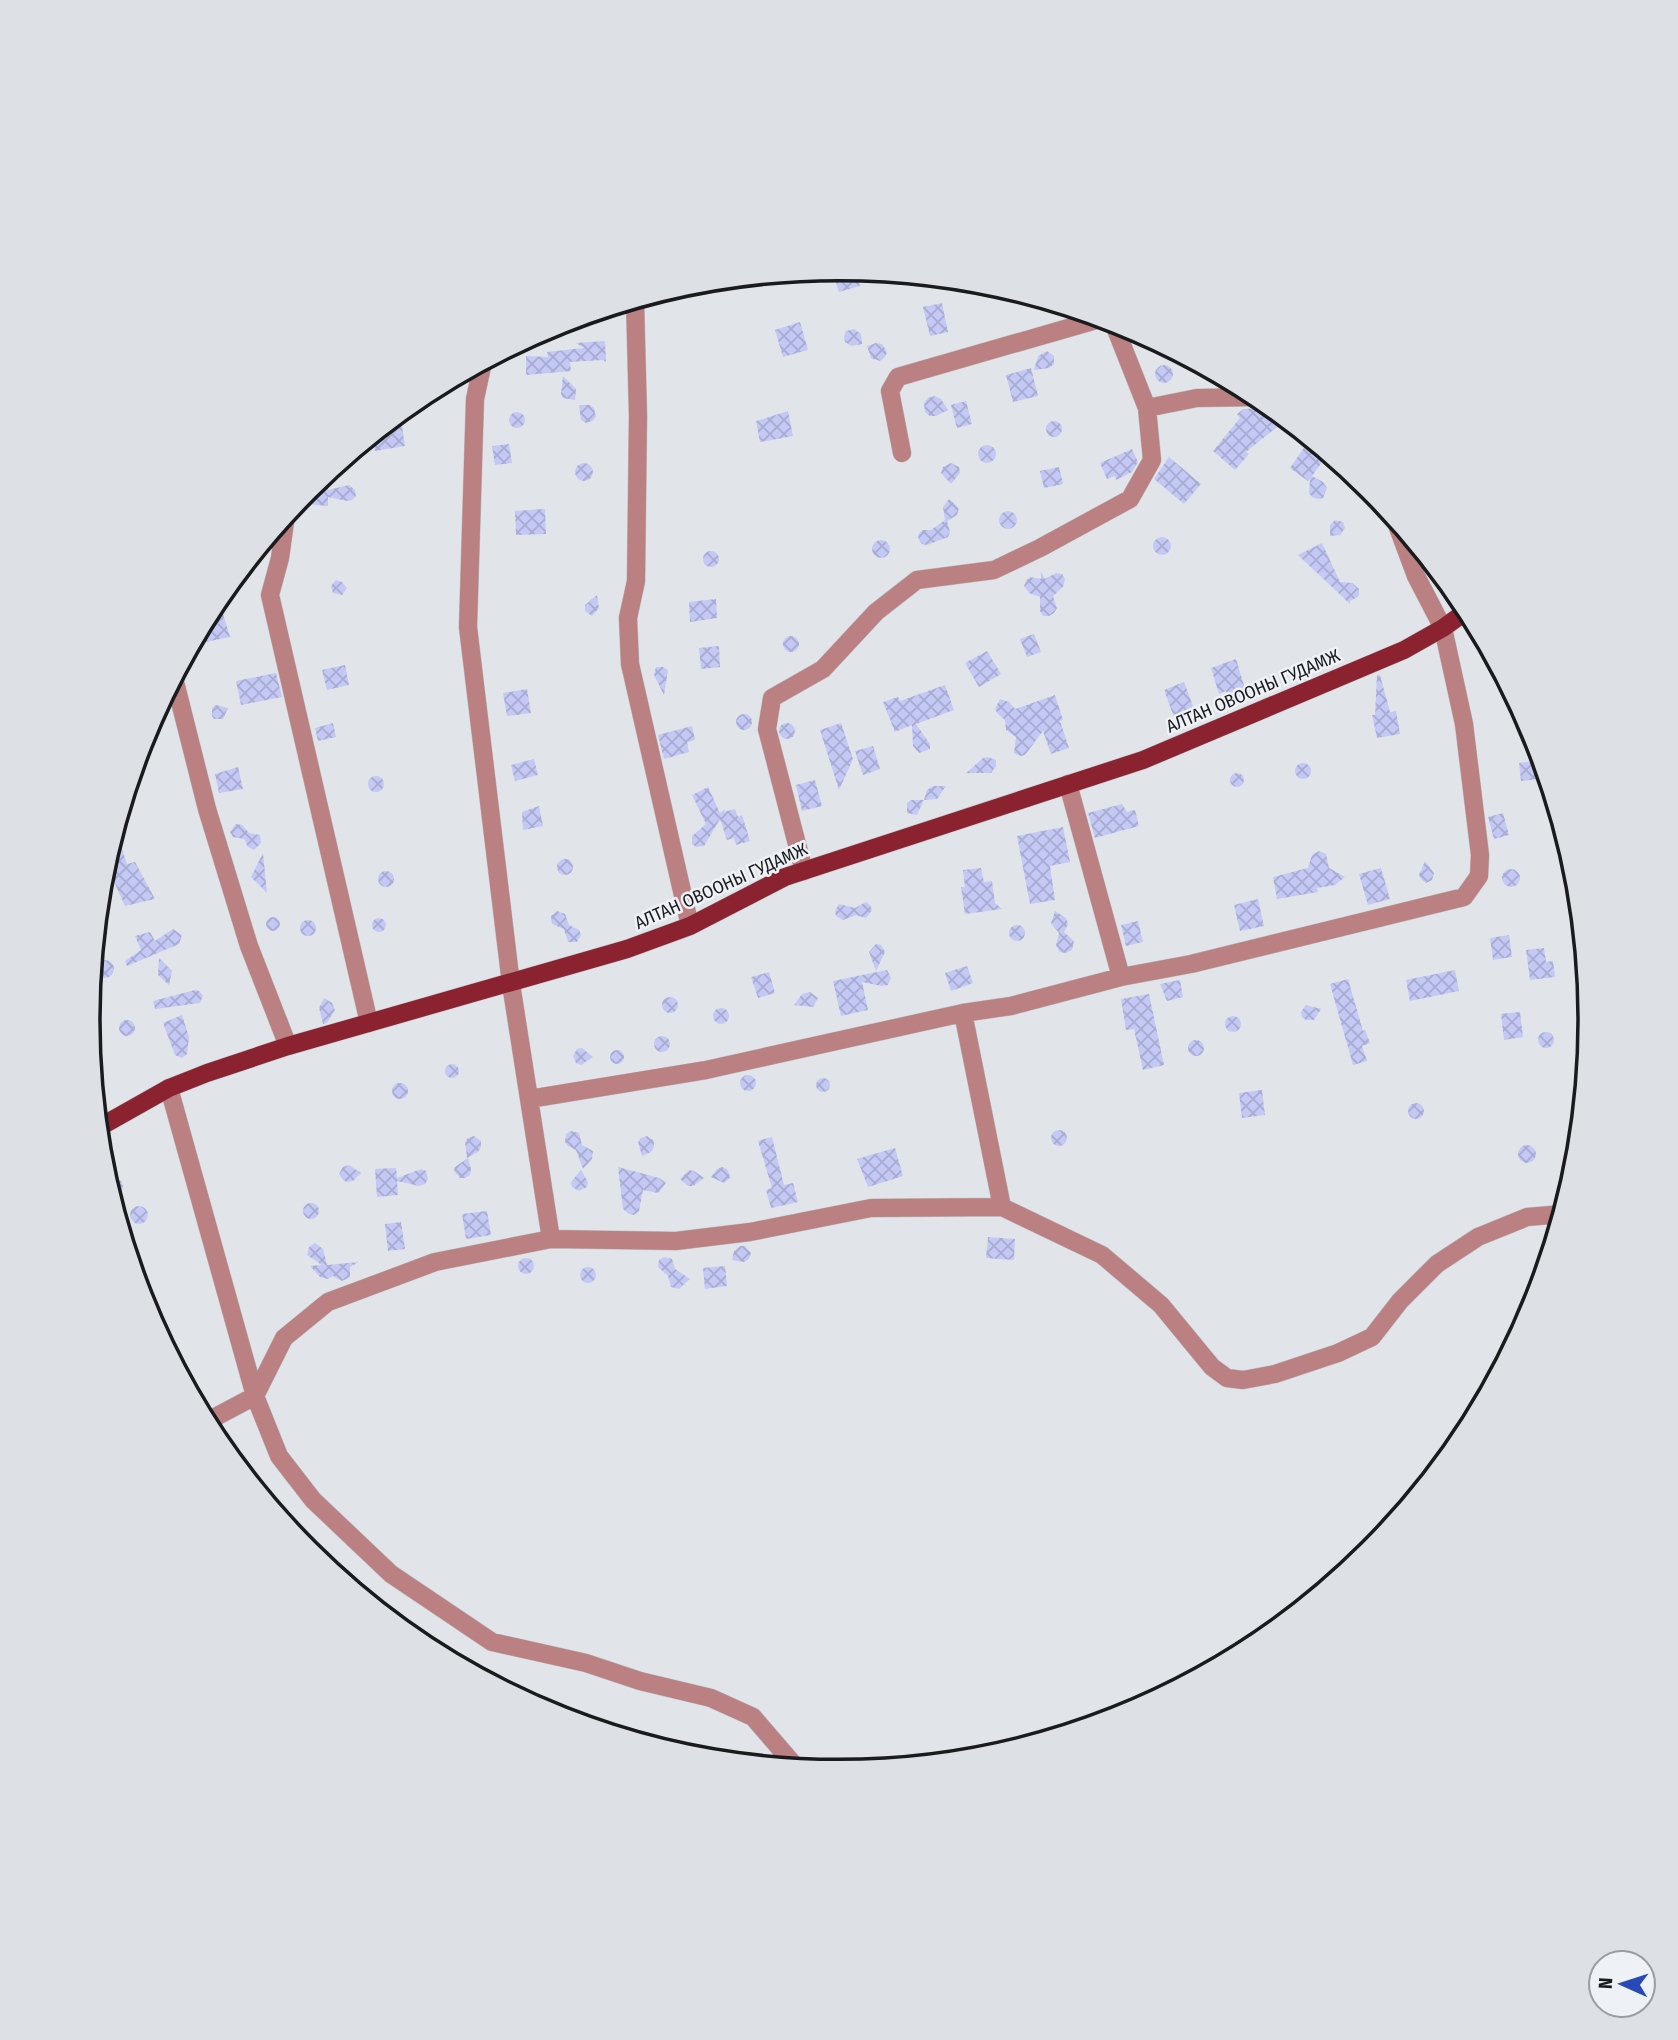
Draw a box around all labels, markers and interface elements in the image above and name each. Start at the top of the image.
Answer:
street label: АЛТАН ОВООНЫ ГУДАМЖ [1163,644,1344,738]
street label: АЛТАН ОВООНЫ ГУДАМЖ [631,838,811,934]
north arrow [1587,1949,1657,2019]
text: N [1594,1977,1617,1989]

